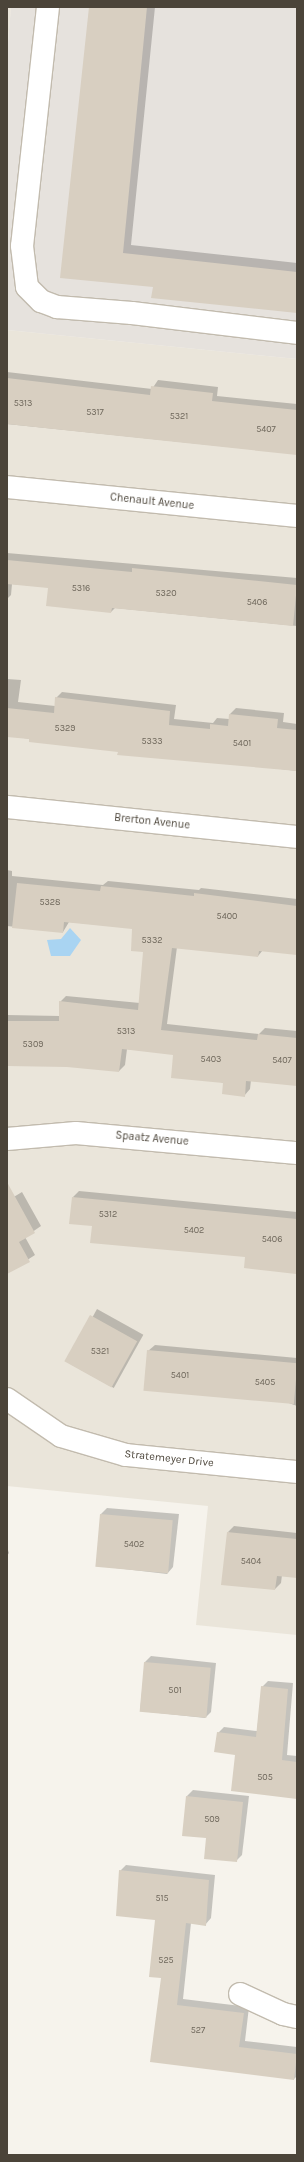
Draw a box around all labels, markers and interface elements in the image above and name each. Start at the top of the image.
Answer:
house number: 5313 [14,398,32,408]
house number: 5317 [86,407,104,417]
house number: 5321 [170,411,188,421]
house number: 5407 [256,424,276,434]
street label: Chenault Avenue [109,491,195,513]
house number: 5316 [72,583,90,593]
house number: 5320 [156,588,176,598]
house number: 5406 [247,597,267,607]
house number: 5329 [55,723,75,733]
house number: 5333 [141,736,163,746]
house number: 5401 [233,738,251,748]
street label: Brerton Avenue [113,811,191,833]
house number: 5328 [39,897,61,907]
house number: 5400 [217,911,237,921]
house number: 5332 [142,935,162,945]
house number: 5313 [117,1026,135,1036]
house number: 5309 [23,1039,43,1049]
house number: 5403 [201,1054,221,1064]
house number: 5407 [272,1055,292,1065]
street label: Spaatz Avenue [115,1129,189,1149]
house number: 5312 [99,1209,117,1219]
house number: 5402 [184,1225,204,1235]
house number: 5406 [262,1234,282,1244]
house number: 5321 [91,1346,109,1356]
house number: 5401 [171,1370,189,1380]
house number: 5405 [255,1377,275,1387]
street label: Stratemeyer Drive [124,1448,214,1470]
house number: 5402 [124,1539,144,1549]
house number: 5404 [241,1556,261,1566]
house number: 501 [168,1685,182,1695]
house number: 505 [257,1772,273,1782]
house number: 509 [204,1814,220,1824]
house number: 515 [155,1893,169,1903]
house number: 525 [158,1955,174,1965]
house number: 527 [191,2025,205,2035]

